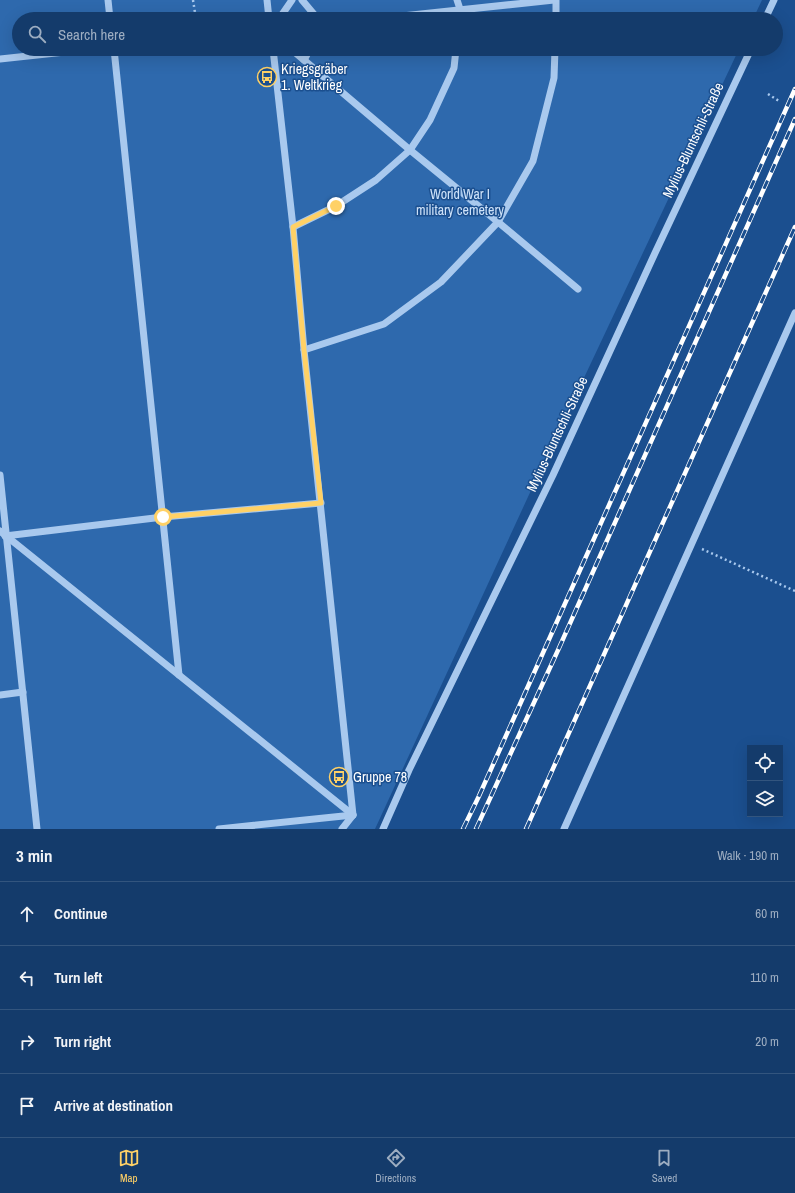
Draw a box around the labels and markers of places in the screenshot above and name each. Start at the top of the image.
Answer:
place label: Kriegsgräber 1. Weltkrieg [281,60,348,94]
bus stop icon: Kriegsgräber 1. Weltkrieg [256,66,278,88]
bus stop icon: Gruppe 78 [328,766,350,788]
place label: Gruppe 78 [353,768,407,786]

